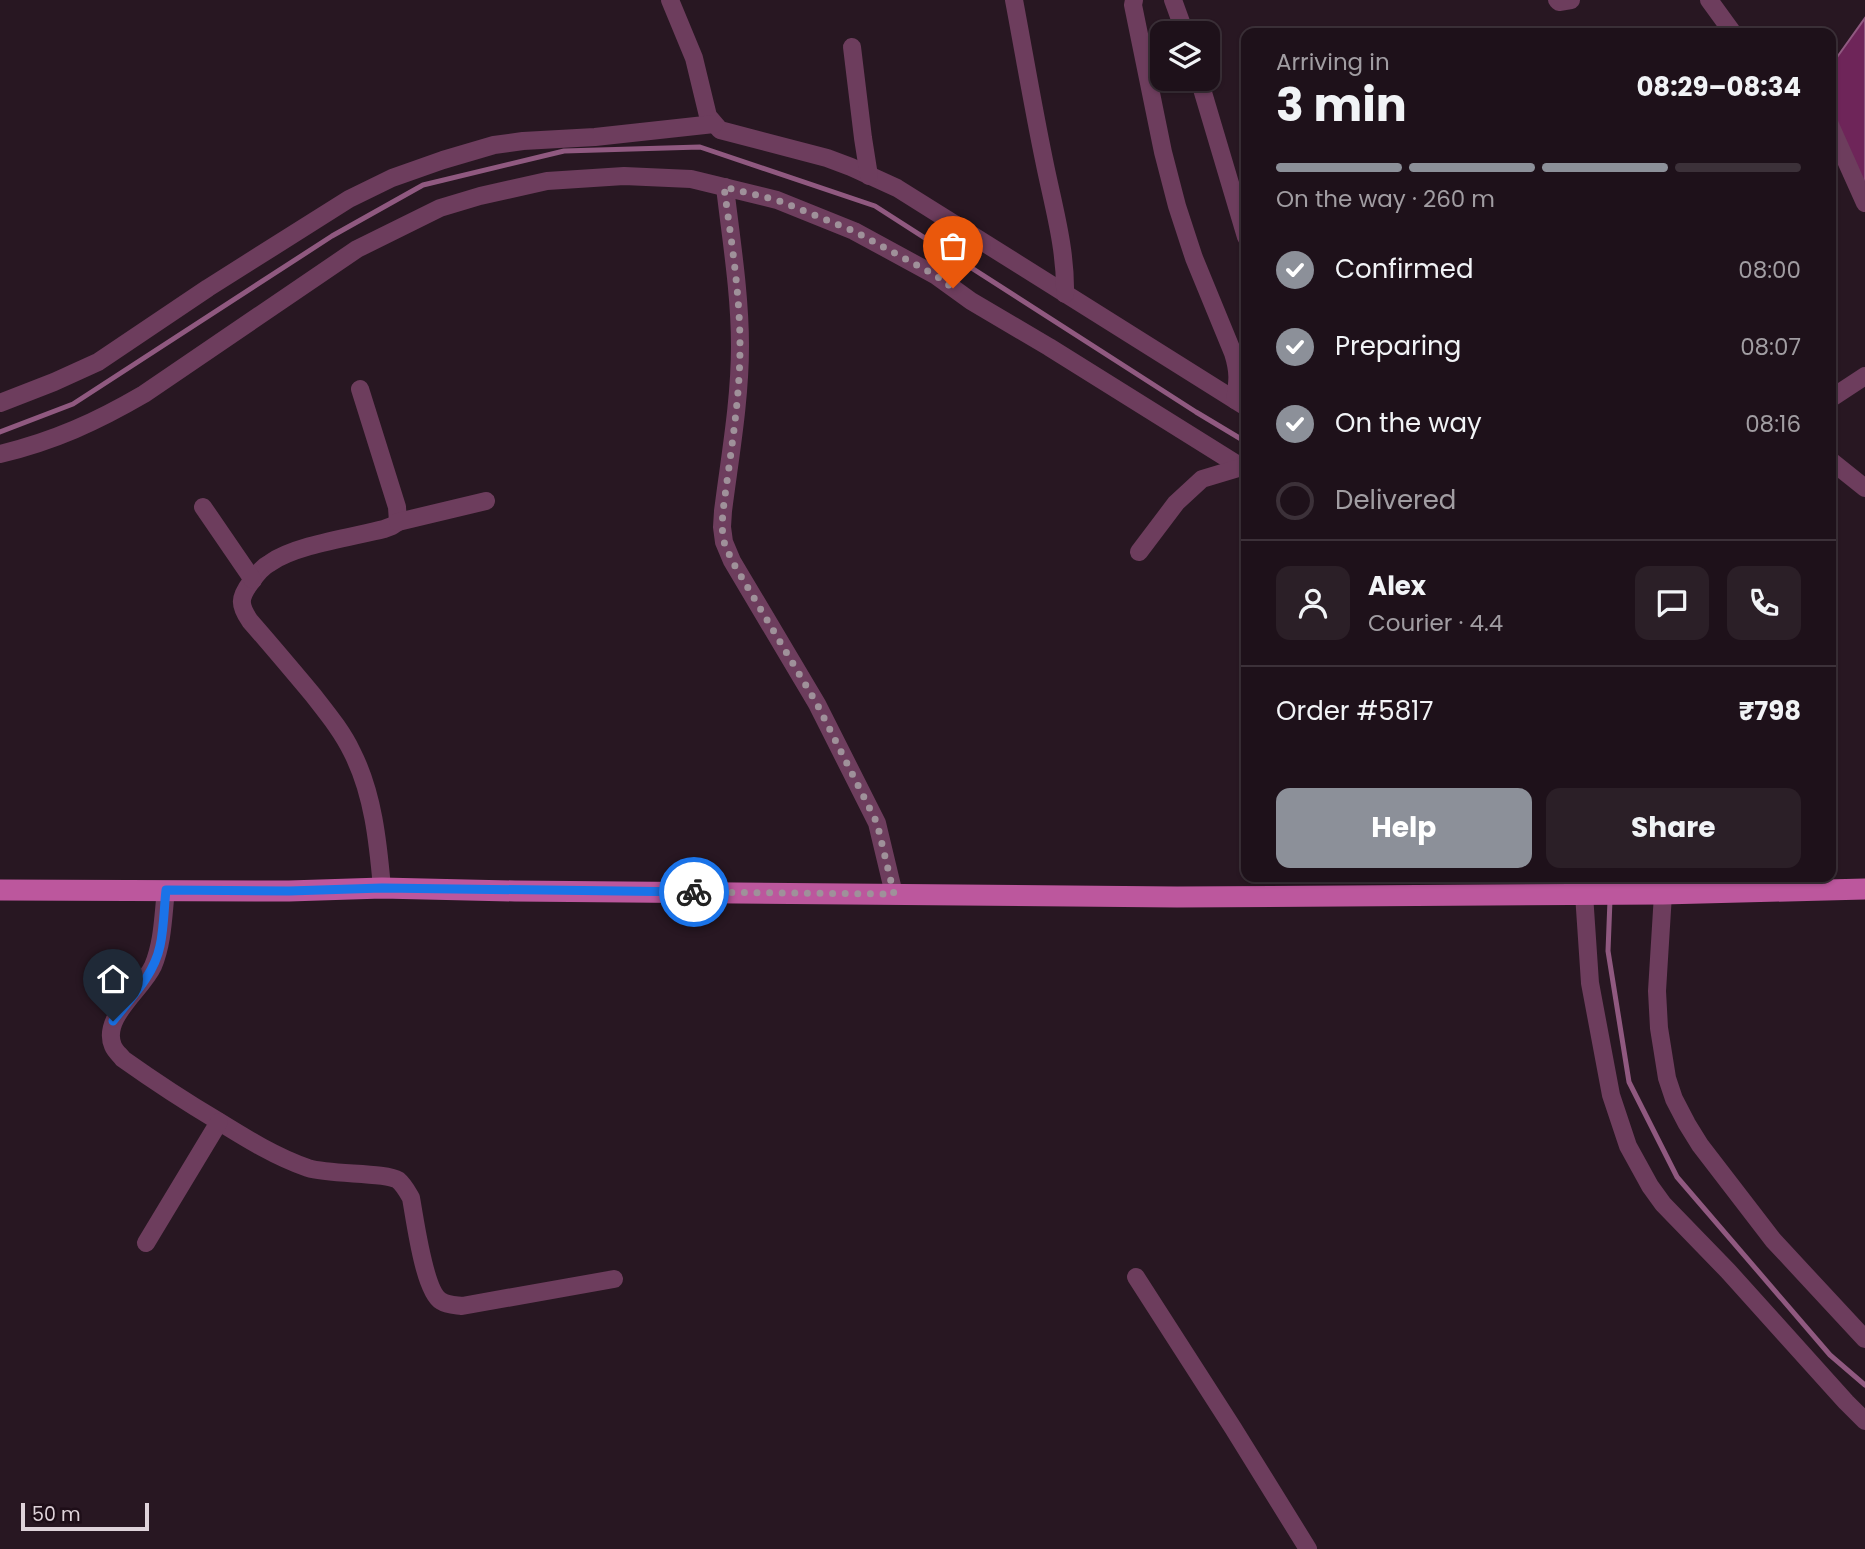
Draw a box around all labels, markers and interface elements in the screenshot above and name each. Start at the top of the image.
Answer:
map controls [1150,21,1220,91]
button: layers [1150,21,1220,91]
text: Arriving in [1276,46,1390,78]
text: 08:29–08:34 [1636,69,1801,105]
text: 3 min [1276,73,1407,137]
text: On the way · 260 m [1276,183,1495,215]
pin [923,216,983,288]
icon: bag [934,227,972,265]
icon: check [1276,251,1314,289]
text: Confirmed [1335,251,1473,287]
text: 08:00 [1738,254,1801,286]
icon: check [1276,328,1314,366]
text: Preparing [1335,328,1461,364]
text: 08:07 [1740,331,1801,363]
icon: check [1276,405,1314,443]
text: On the way [1335,405,1482,441]
text: 08:16 [1745,408,1801,440]
text: Delivered [1335,482,1456,518]
button: person [1276,566,1350,640]
button: chat [1635,566,1709,640]
button: phone [1727,566,1801,640]
text: Alex [1368,568,1426,604]
text: Courier · 4.4 [1368,607,1503,639]
text: Order #5817 [1276,693,1434,729]
text: ₹798 [1739,693,1801,729]
button: Help [1276,788,1532,868]
button: Share [1546,788,1801,868]
courier [659,857,729,927]
icon: bike [675,873,713,911]
pin [83,949,143,1021]
icon: home [94,960,132,998]
scale bar [21,1500,149,1532]
text: 50 m [32,1501,81,1528]

